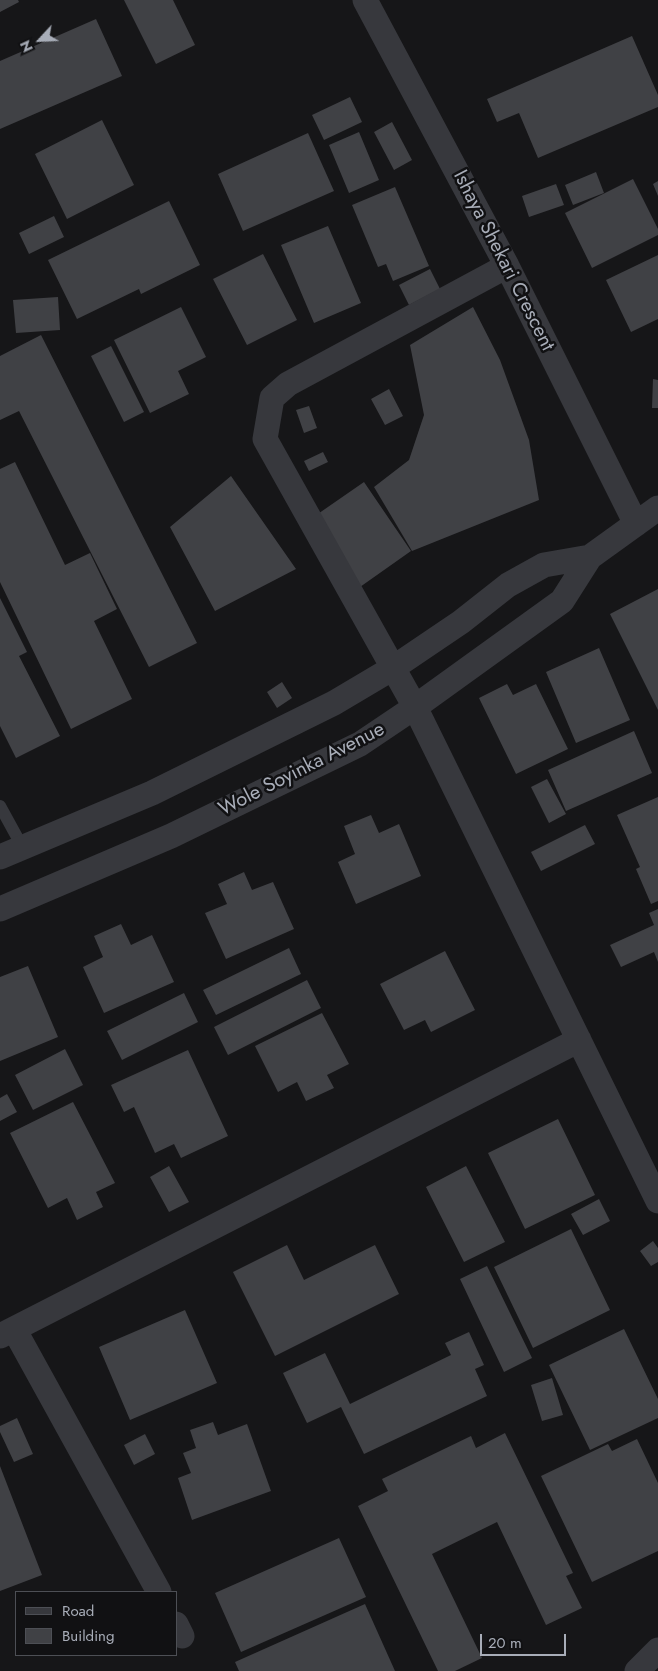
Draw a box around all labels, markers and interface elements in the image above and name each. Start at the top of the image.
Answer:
north arrow [15,15,65,65]
text: N [15,37,38,56]
street label: Ishaya Shekari Crescent [447,167,559,355]
street label: Wole Soyinka Avenue [215,718,389,822]
legend [15,1591,178,1656]
text: Road [62,1600,94,1622]
scale bar [483,1624,569,1656]
text: Building [62,1625,114,1647]
text: 20 m [488,1632,522,1654]

